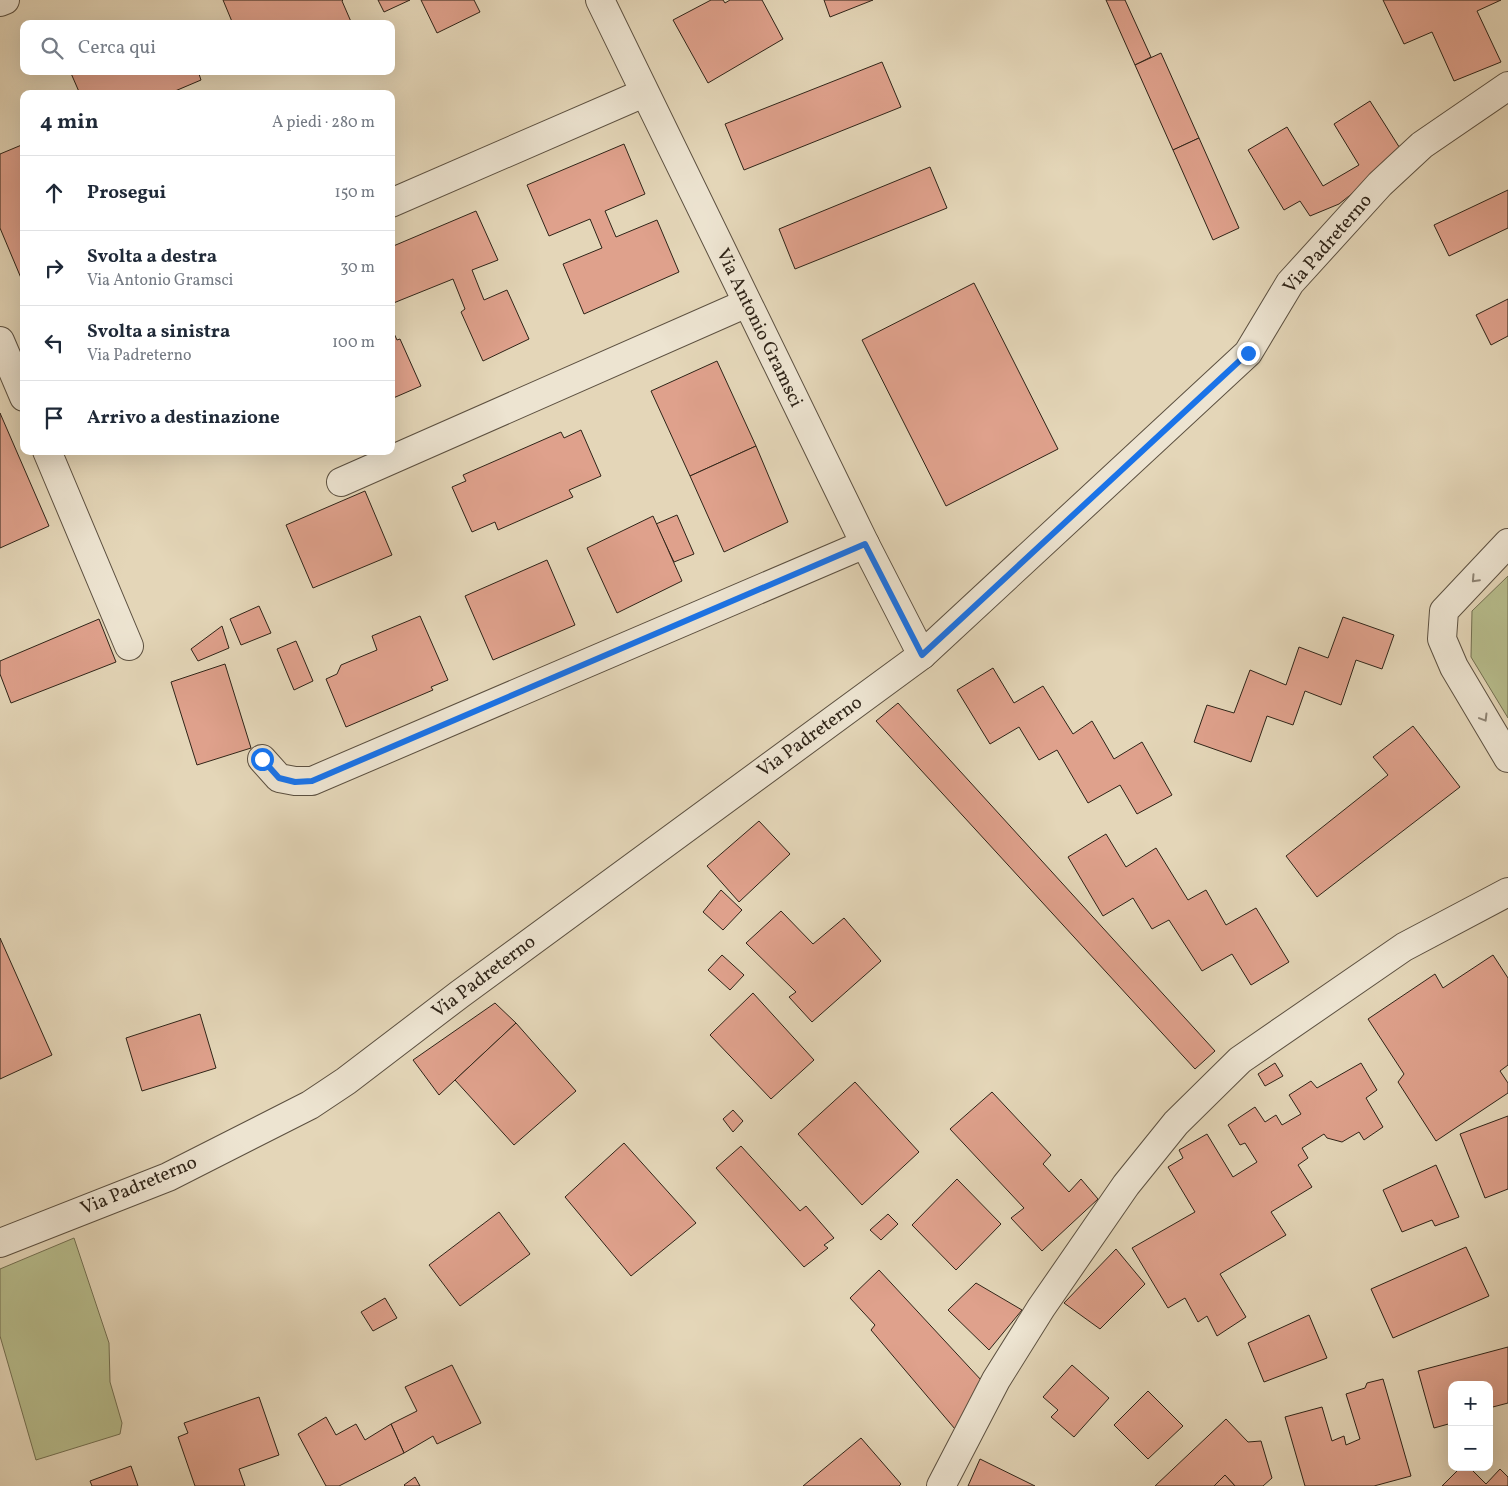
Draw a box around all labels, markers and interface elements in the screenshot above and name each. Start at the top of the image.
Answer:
search box [20,20,395,75]
icon: search [38,34,66,62]
text: Cerca qui [78,35,156,61]
text: 4 min [40,108,99,137]
text: A piedi · 280 m [272,112,375,134]
icon: ahead [40,179,68,207]
text: Prosegui [87,180,166,206]
text: 150 m [334,182,375,204]
street label: Via Padreterno [1277,189,1379,299]
text: Svolta a destra [87,244,217,270]
street label: Via Antonio Gramsci [709,244,809,412]
icon: right [40,254,68,282]
text: 30 m [340,257,375,279]
text: Via Antonio Gramsci [87,270,233,292]
text: Svolta a sinistra [87,319,230,345]
icon: left [40,329,68,357]
text: 100 m [332,332,375,354]
route end [1237,342,1260,365]
text: Via Padreterno [87,345,192,367]
icon: arrive [40,404,68,432]
text: Arrivo a destinazione [87,405,280,431]
one-way arrow [1472,573,1481,582]
street label: Via Padreterno [752,690,868,784]
one-way arrow [1478,713,1488,722]
route start [251,748,274,771]
street label: Via Padreterno [427,929,541,1025]
street label: Via Padreterno [77,1150,201,1222]
map controls [1448,1381,1493,1471]
button: + [1448,1381,1493,1426]
button: − [1448,1426,1493,1471]

